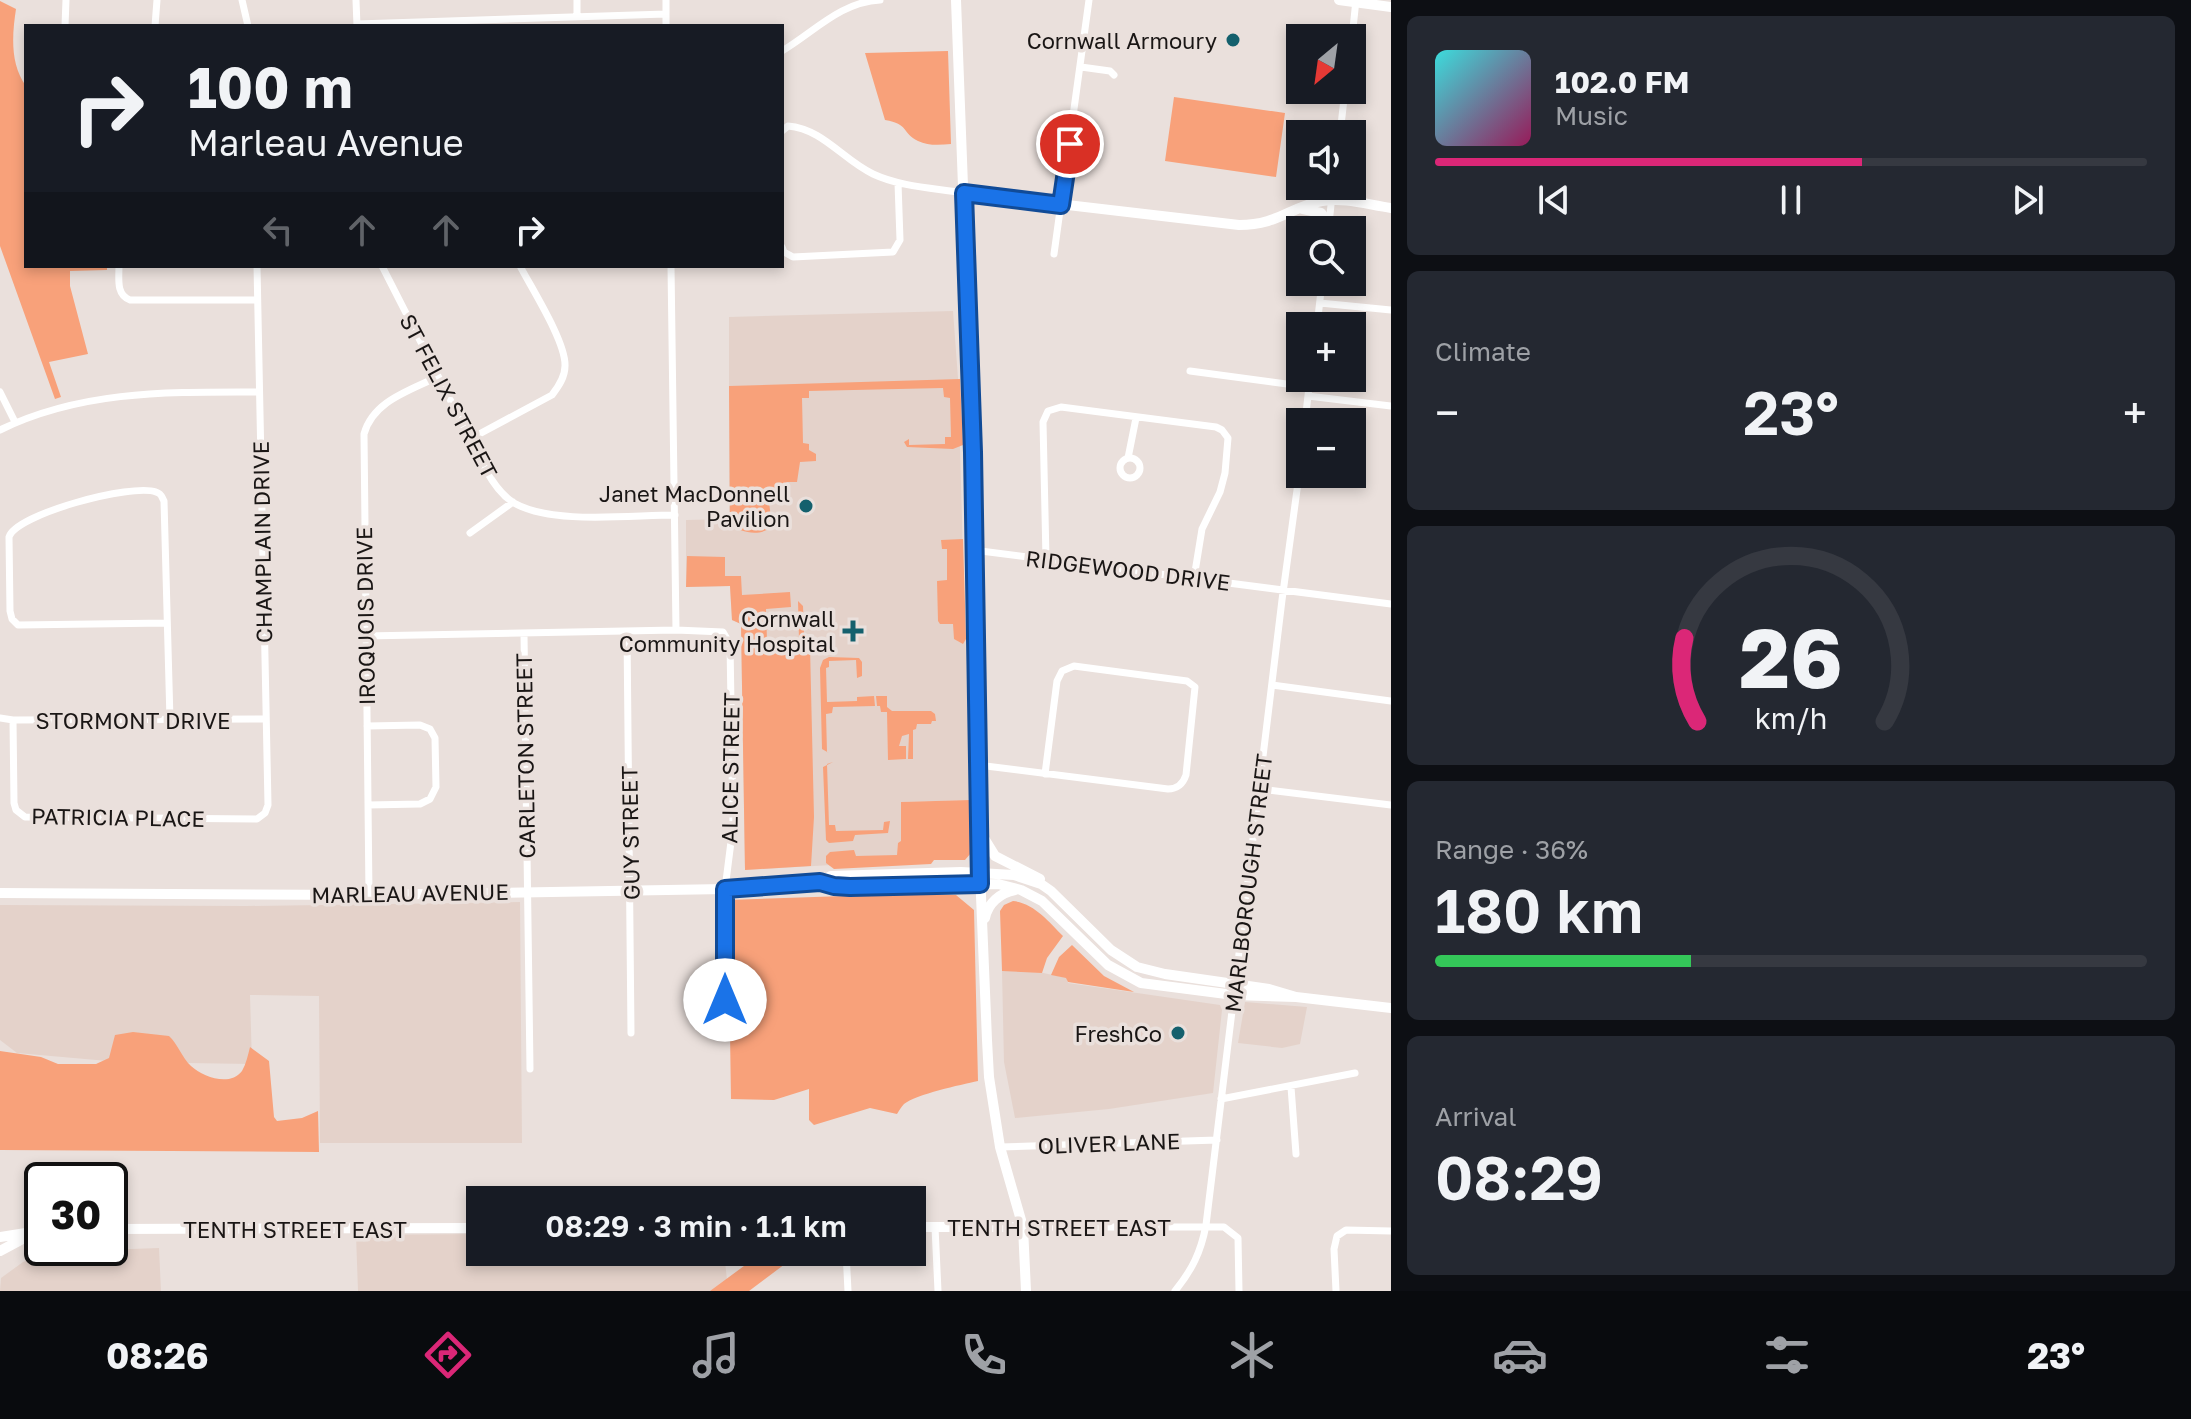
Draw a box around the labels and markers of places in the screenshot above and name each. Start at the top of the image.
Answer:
place label: Cornwall Armoury [1027,27,1217,54]
marker: Cornwall Armoury [1224,31,1242,49]
pin [1036,110,1104,178]
place label: Janet MacDonnell Pavilion [599,480,790,532]
marker: Janet MacDonnell Pavilion [797,497,815,515]
place label: Cornwall Community Hospital [619,605,835,657]
marker: Cornwall Community Hospital [842,620,864,642]
place label: FreshCo [1074,1020,1162,1047]
marker: FreshCo [1169,1024,1187,1042]

